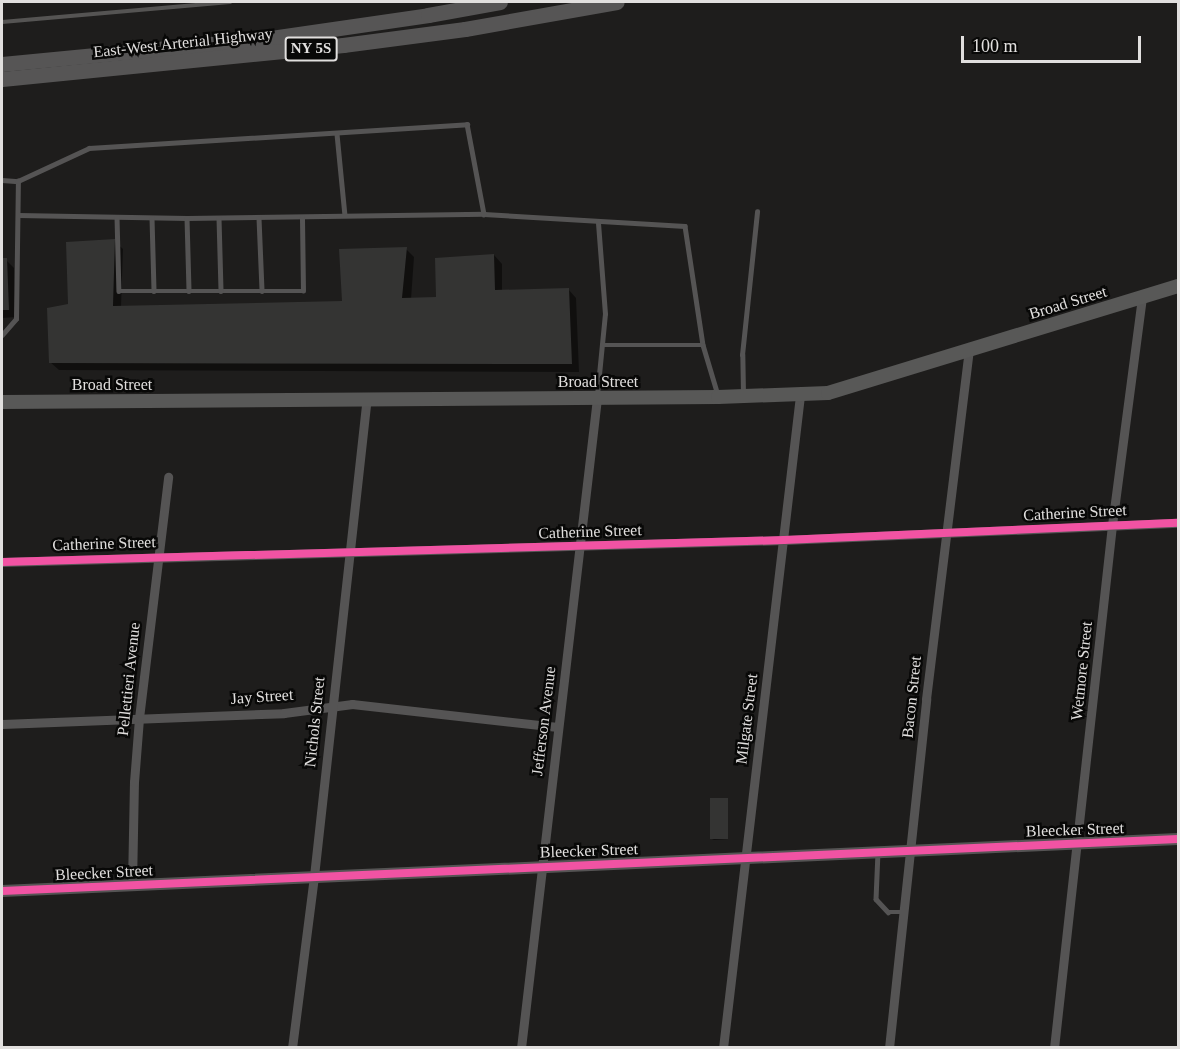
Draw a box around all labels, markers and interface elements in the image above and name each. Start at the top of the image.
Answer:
street label: East-West Arterial Highway [92,24,274,62]
scale bar [964,24,1144,62]
text: 100 m [972,36,1018,56]
road number: NY 5S [284,37,338,61]
street label: Broad Street [1027,282,1109,324]
street label: Broad Street [558,372,638,392]
street label: Broad Street [72,375,152,395]
street label: Catherine Street [1023,501,1127,525]
street label: Catherine Street [538,521,642,543]
street label: Catherine Street [52,533,156,555]
street label: Wetmore Street [1067,620,1097,722]
street label: Pellettieri Avenue [113,621,145,737]
street label: Bacon Street [898,655,926,739]
street label: Jefferson Avenue [528,665,560,777]
street label: Milgate Street [732,673,762,765]
street label: Nichols Street [301,676,329,768]
street label: Jay Street [230,685,294,709]
street label: Bleecker Street [1026,819,1124,841]
street label: Bleecker Street [540,840,638,862]
street label: Bleecker Street [54,861,154,885]

